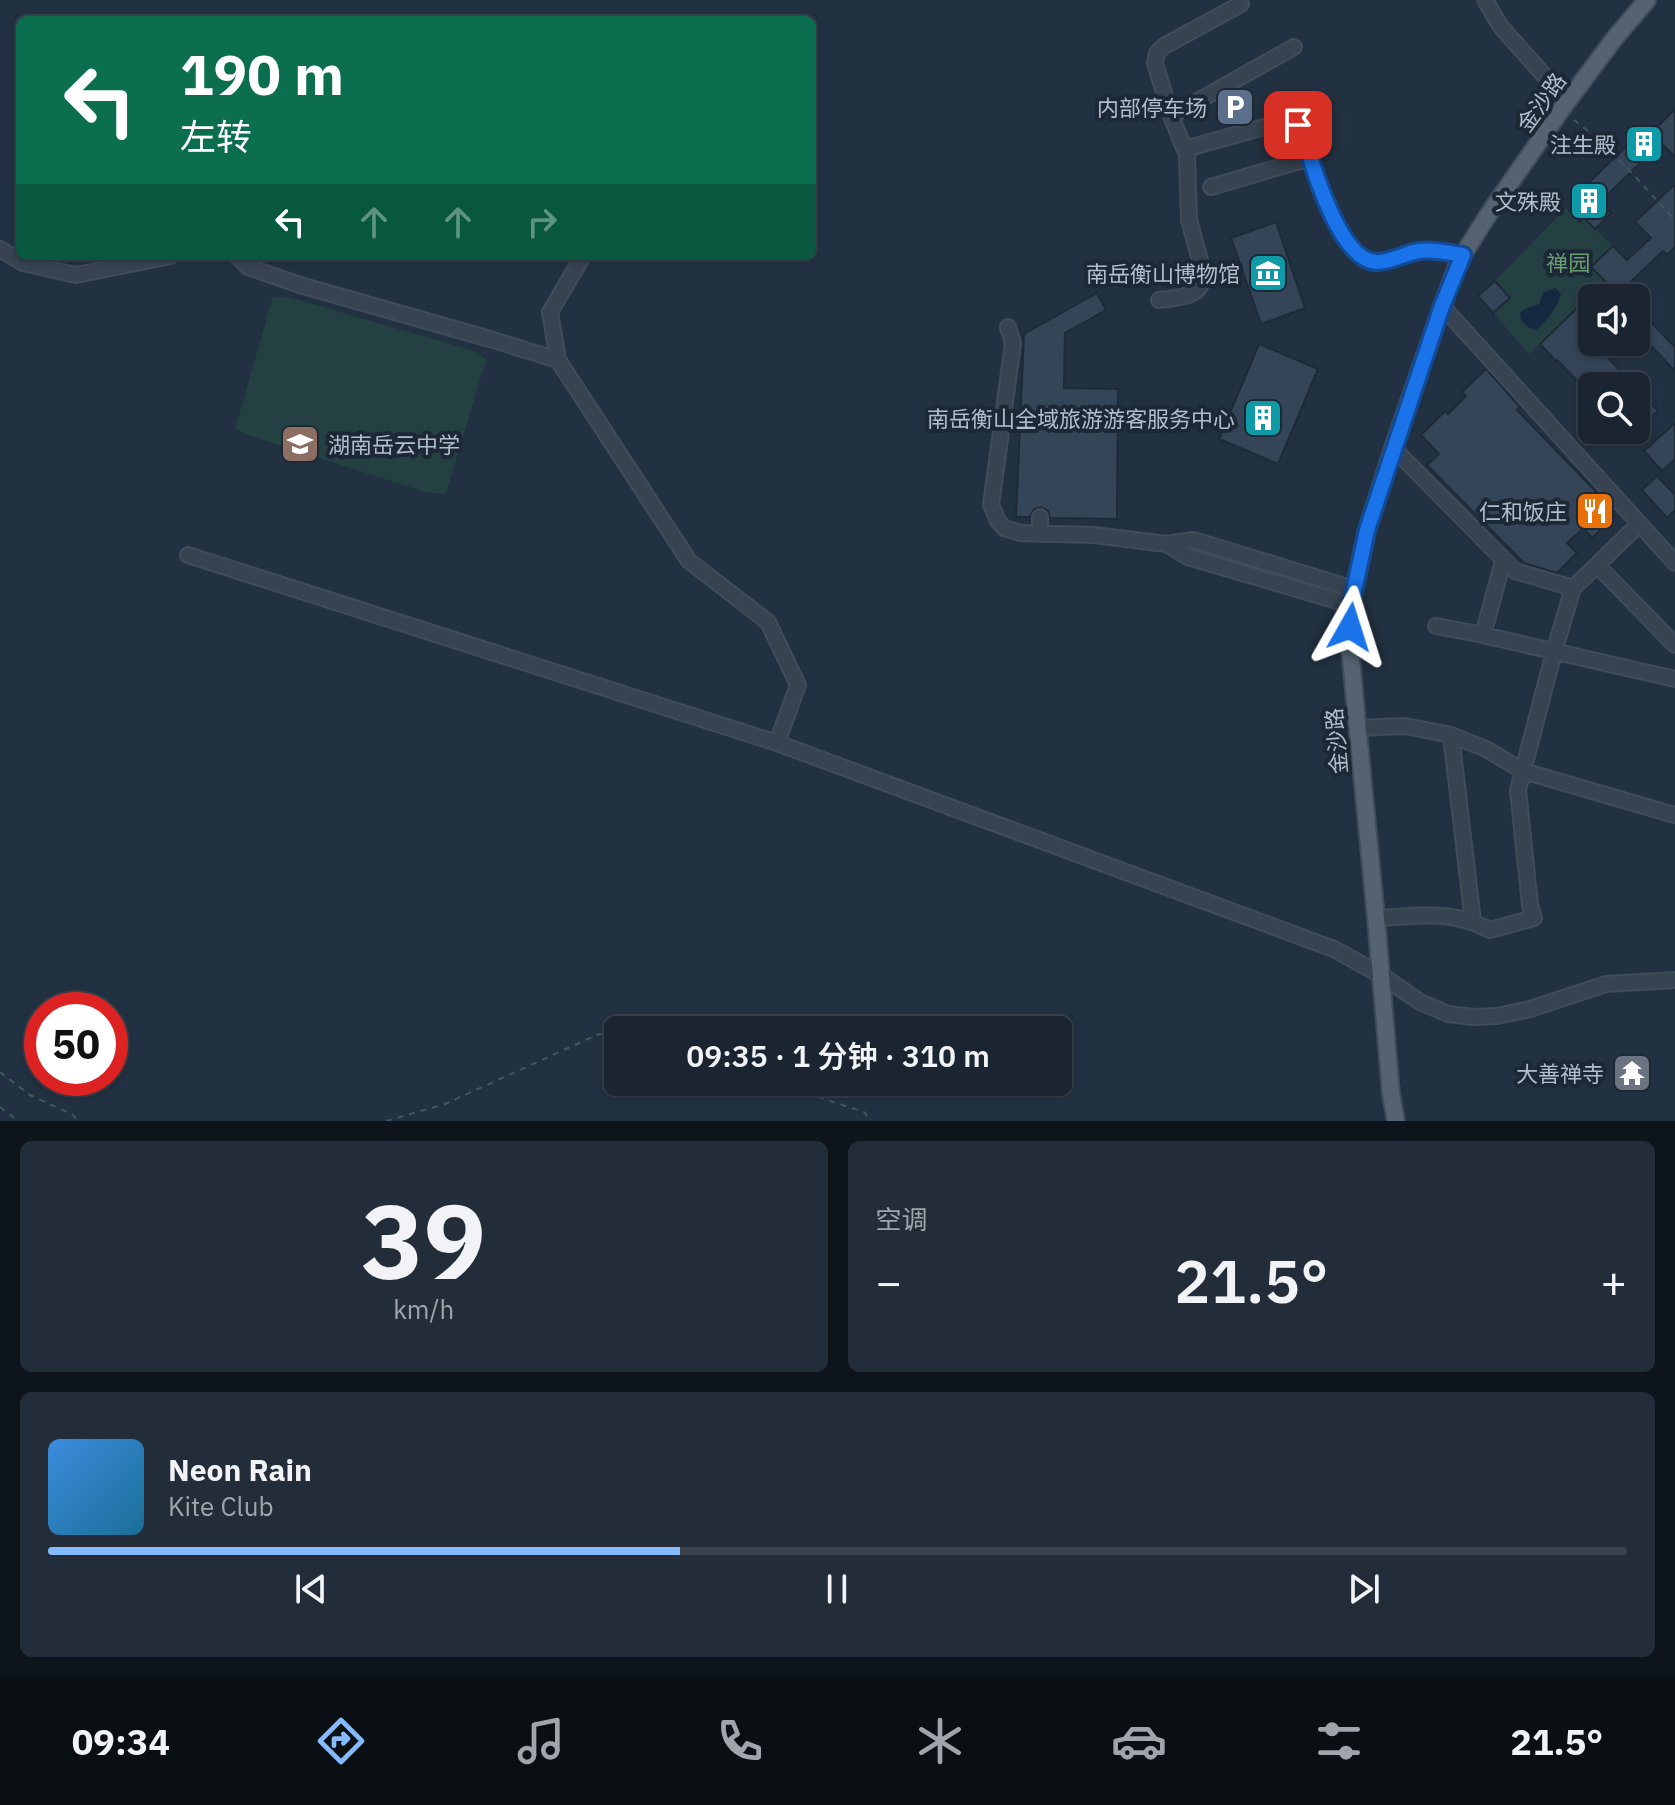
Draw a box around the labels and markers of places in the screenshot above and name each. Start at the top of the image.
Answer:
parking icon: 内部停车场 [1214,86,1256,128]
pin [1264,91,1332,159]
place label: 内部停车场 [1097,93,1207,122]
building icon: 注生殿 [1623,123,1665,165]
place label: 注生殿 [1550,130,1616,159]
building icon: 文殊殿 [1568,180,1610,222]
place label: 文殊殿 [1495,187,1561,216]
museum icon: 南岳衡山博物馆 [1247,252,1289,294]
place label: 南岳衡山博物馆 [1086,259,1240,288]
building icon: 南岳衡山全域旅游游客服务中心 [1242,397,1284,439]
place label: 南岳衡山全域旅游游客服务中心 [927,404,1235,433]
school or university icon: 湖南岳云中学 [279,423,321,465]
place label: 湖南岳云中学 [328,430,460,459]
restaurant icon: 仁和饭庄 [1574,490,1616,532]
place label: 仁和饭庄 [1479,497,1567,526]
temple icon: 大善禅寺 [1611,1052,1653,1094]
place label: 大善禅寺 [1516,1059,1604,1088]

